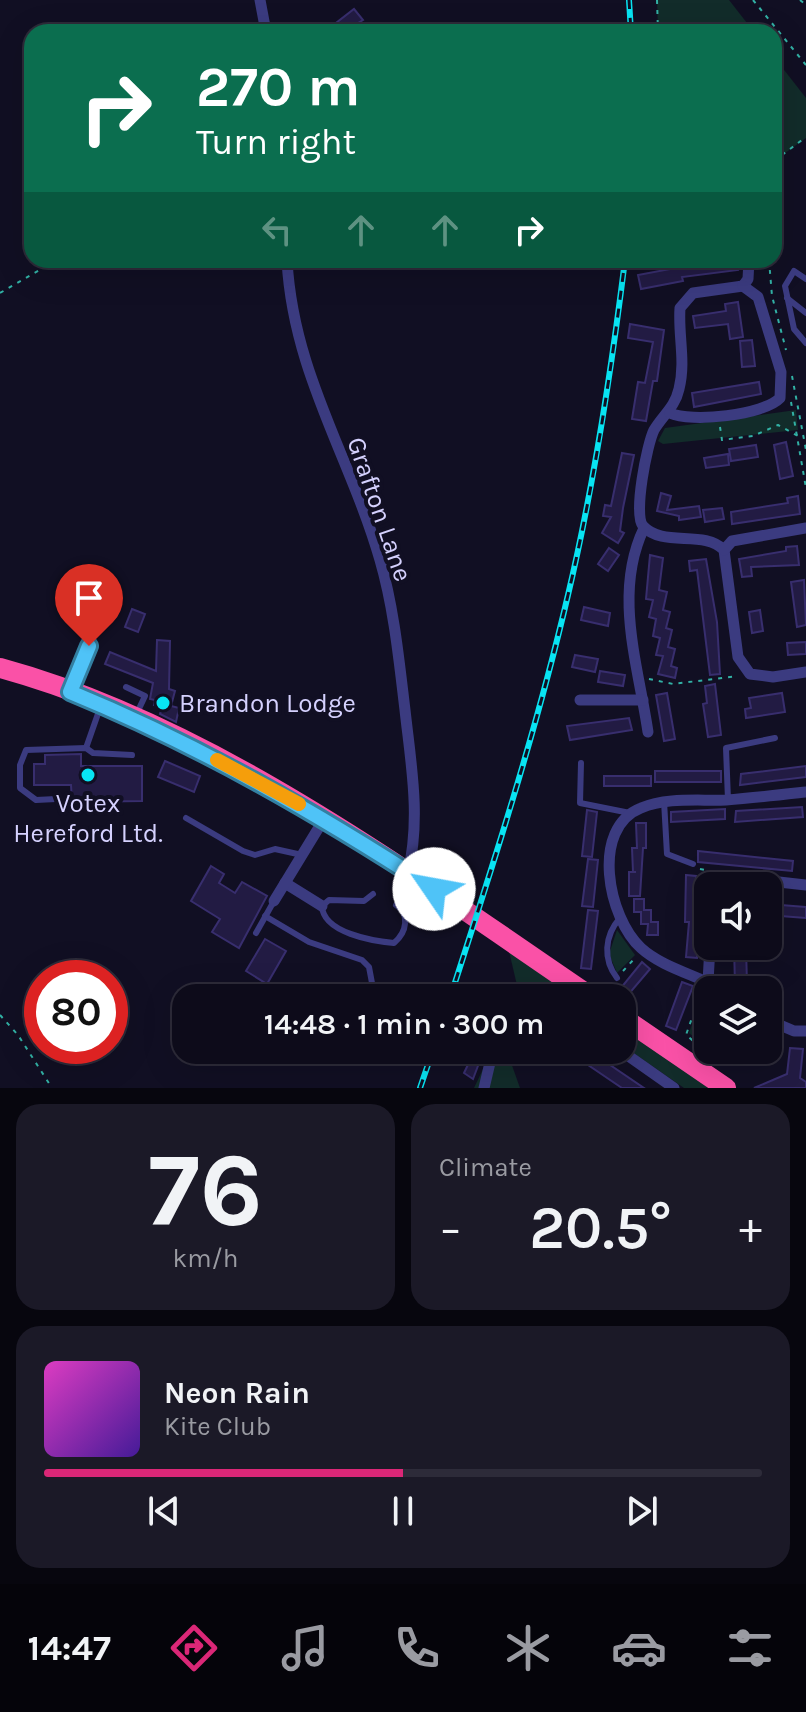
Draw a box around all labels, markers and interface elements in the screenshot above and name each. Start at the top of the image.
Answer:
text: 270 m [196,54,360,119]
icon: right [64,56,168,160]
text: Turn right [196,121,356,163]
icon: left [255,208,299,252]
icon: ahead [339,208,383,252]
icon: ahead [423,208,467,252]
icon: right [507,208,551,252]
street label: Grafton Lane [340,433,419,585]
pin [55,564,123,646]
icon: arrive [67,576,111,620]
place label: Brandon Lodge [179,688,356,719]
marker: Brandon Lodge [154,694,172,712]
marker: Votex Hereford Ltd. [79,766,97,784]
place label: Votex Hereford Ltd. [13,788,163,849]
position arrow [392,847,476,931]
map controls [694,872,782,1064]
button: sound [694,872,782,960]
speed limit sign: 80 [24,960,128,1064]
button: layers [694,976,782,1064]
text: 14:48 · 1 min · 300 m [264,1006,544,1042]
text: 76 [148,1130,263,1251]
text: Climate [439,1152,532,1183]
text: 20.5° [529,1193,672,1263]
text: − [439,1203,462,1254]
text: + [739,1203,762,1254]
text: km/h [173,1243,238,1274]
text: Neon Rain [164,1375,310,1411]
text: Kite Club [164,1411,271,1442]
icon: previous [142,1489,186,1533]
icon: pause [381,1489,425,1533]
icon: next [620,1489,664,1533]
icon: directions [166,1620,222,1676]
icon: music [277,1620,333,1676]
icon: phone [389,1620,445,1676]
icon: climate [500,1620,556,1676]
icon: car [611,1620,667,1676]
icon: filters [722,1620,778,1676]
text: 14:47 [28,1627,111,1669]

